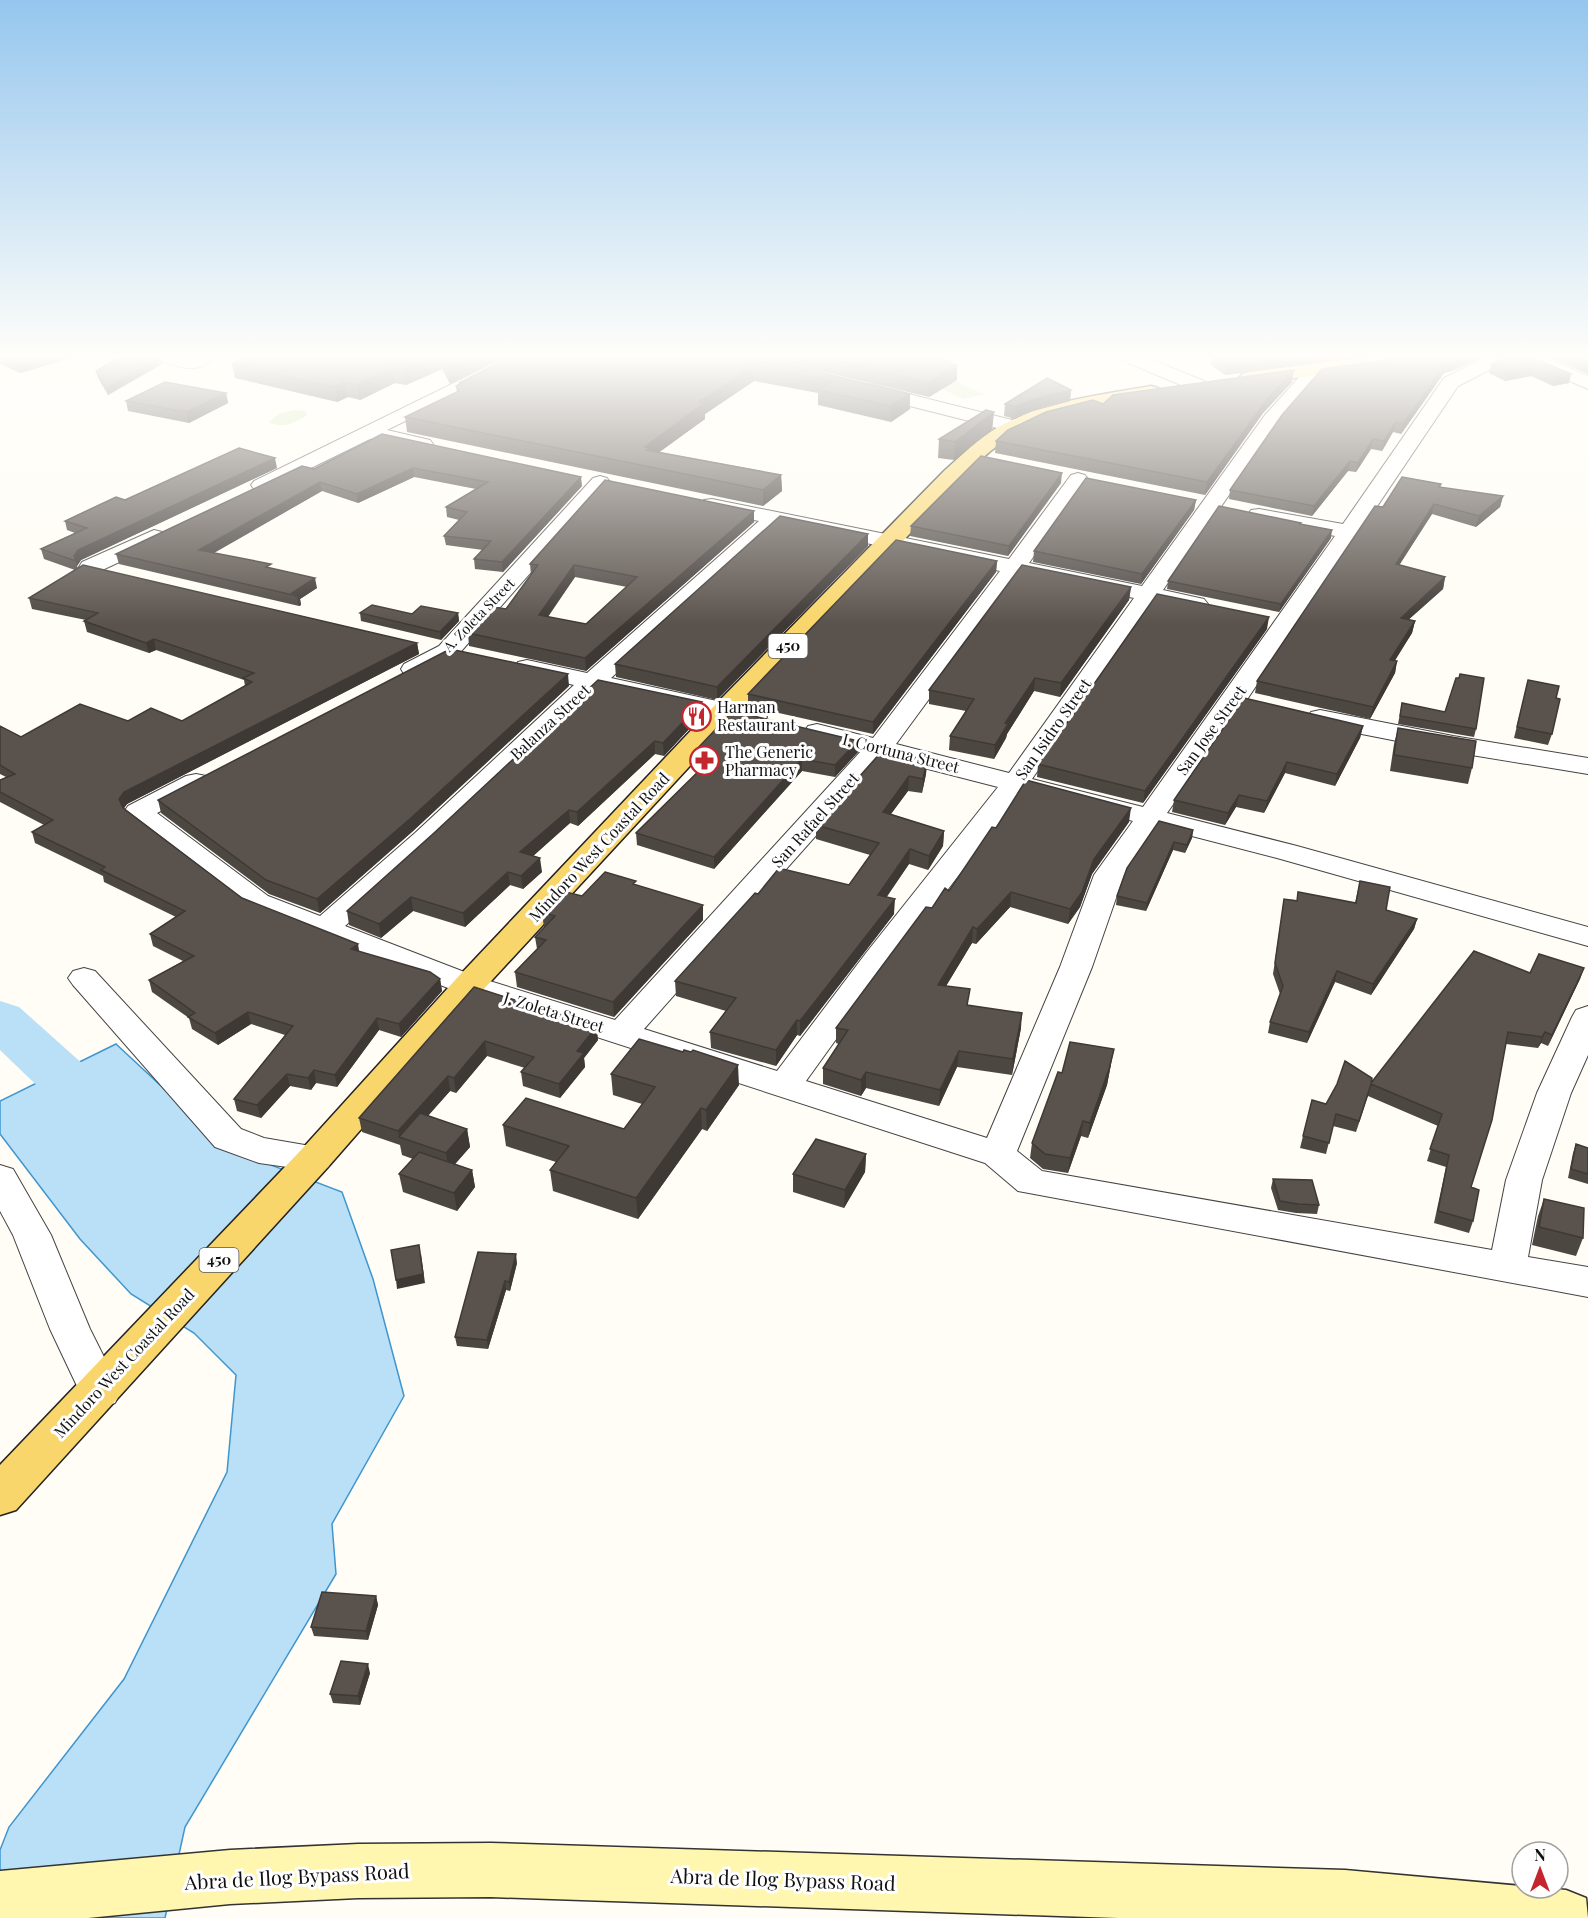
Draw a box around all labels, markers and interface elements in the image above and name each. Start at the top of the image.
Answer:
street label: A. Zoleta Street [438,573,519,656]
road number: 450 [768,634,808,658]
street label: San Isidro Street [1010,674,1096,784]
street label: Balanza Street [505,679,594,764]
street label: San Jose Street [1171,680,1250,779]
place label: Harman Restaurant [717,696,796,735]
restaurant icon: Harman Restaurant [680,700,712,732]
street label: I. Cortuna Street [841,728,962,777]
place label: The Generic Pharmacy [725,741,813,780]
pharmacy icon: The Generic Pharmacy [688,745,720,777]
street label: San Rafael Street [766,767,863,872]
street label: Mindoro West Coastal Road [524,768,673,926]
street label: J. Zoleta Street [500,986,607,1037]
road number: 450 [200,1248,238,1272]
street label: Mindoro West Coastal Road [49,1284,198,1442]
north arrow [1510,1840,1570,1900]
text: N [1534,1844,1546,1865]
street label: Abra de Ilog Bypass Road [183,1856,410,1895]
street label: Abra de Ilog Bypass Road [669,1861,896,1896]

